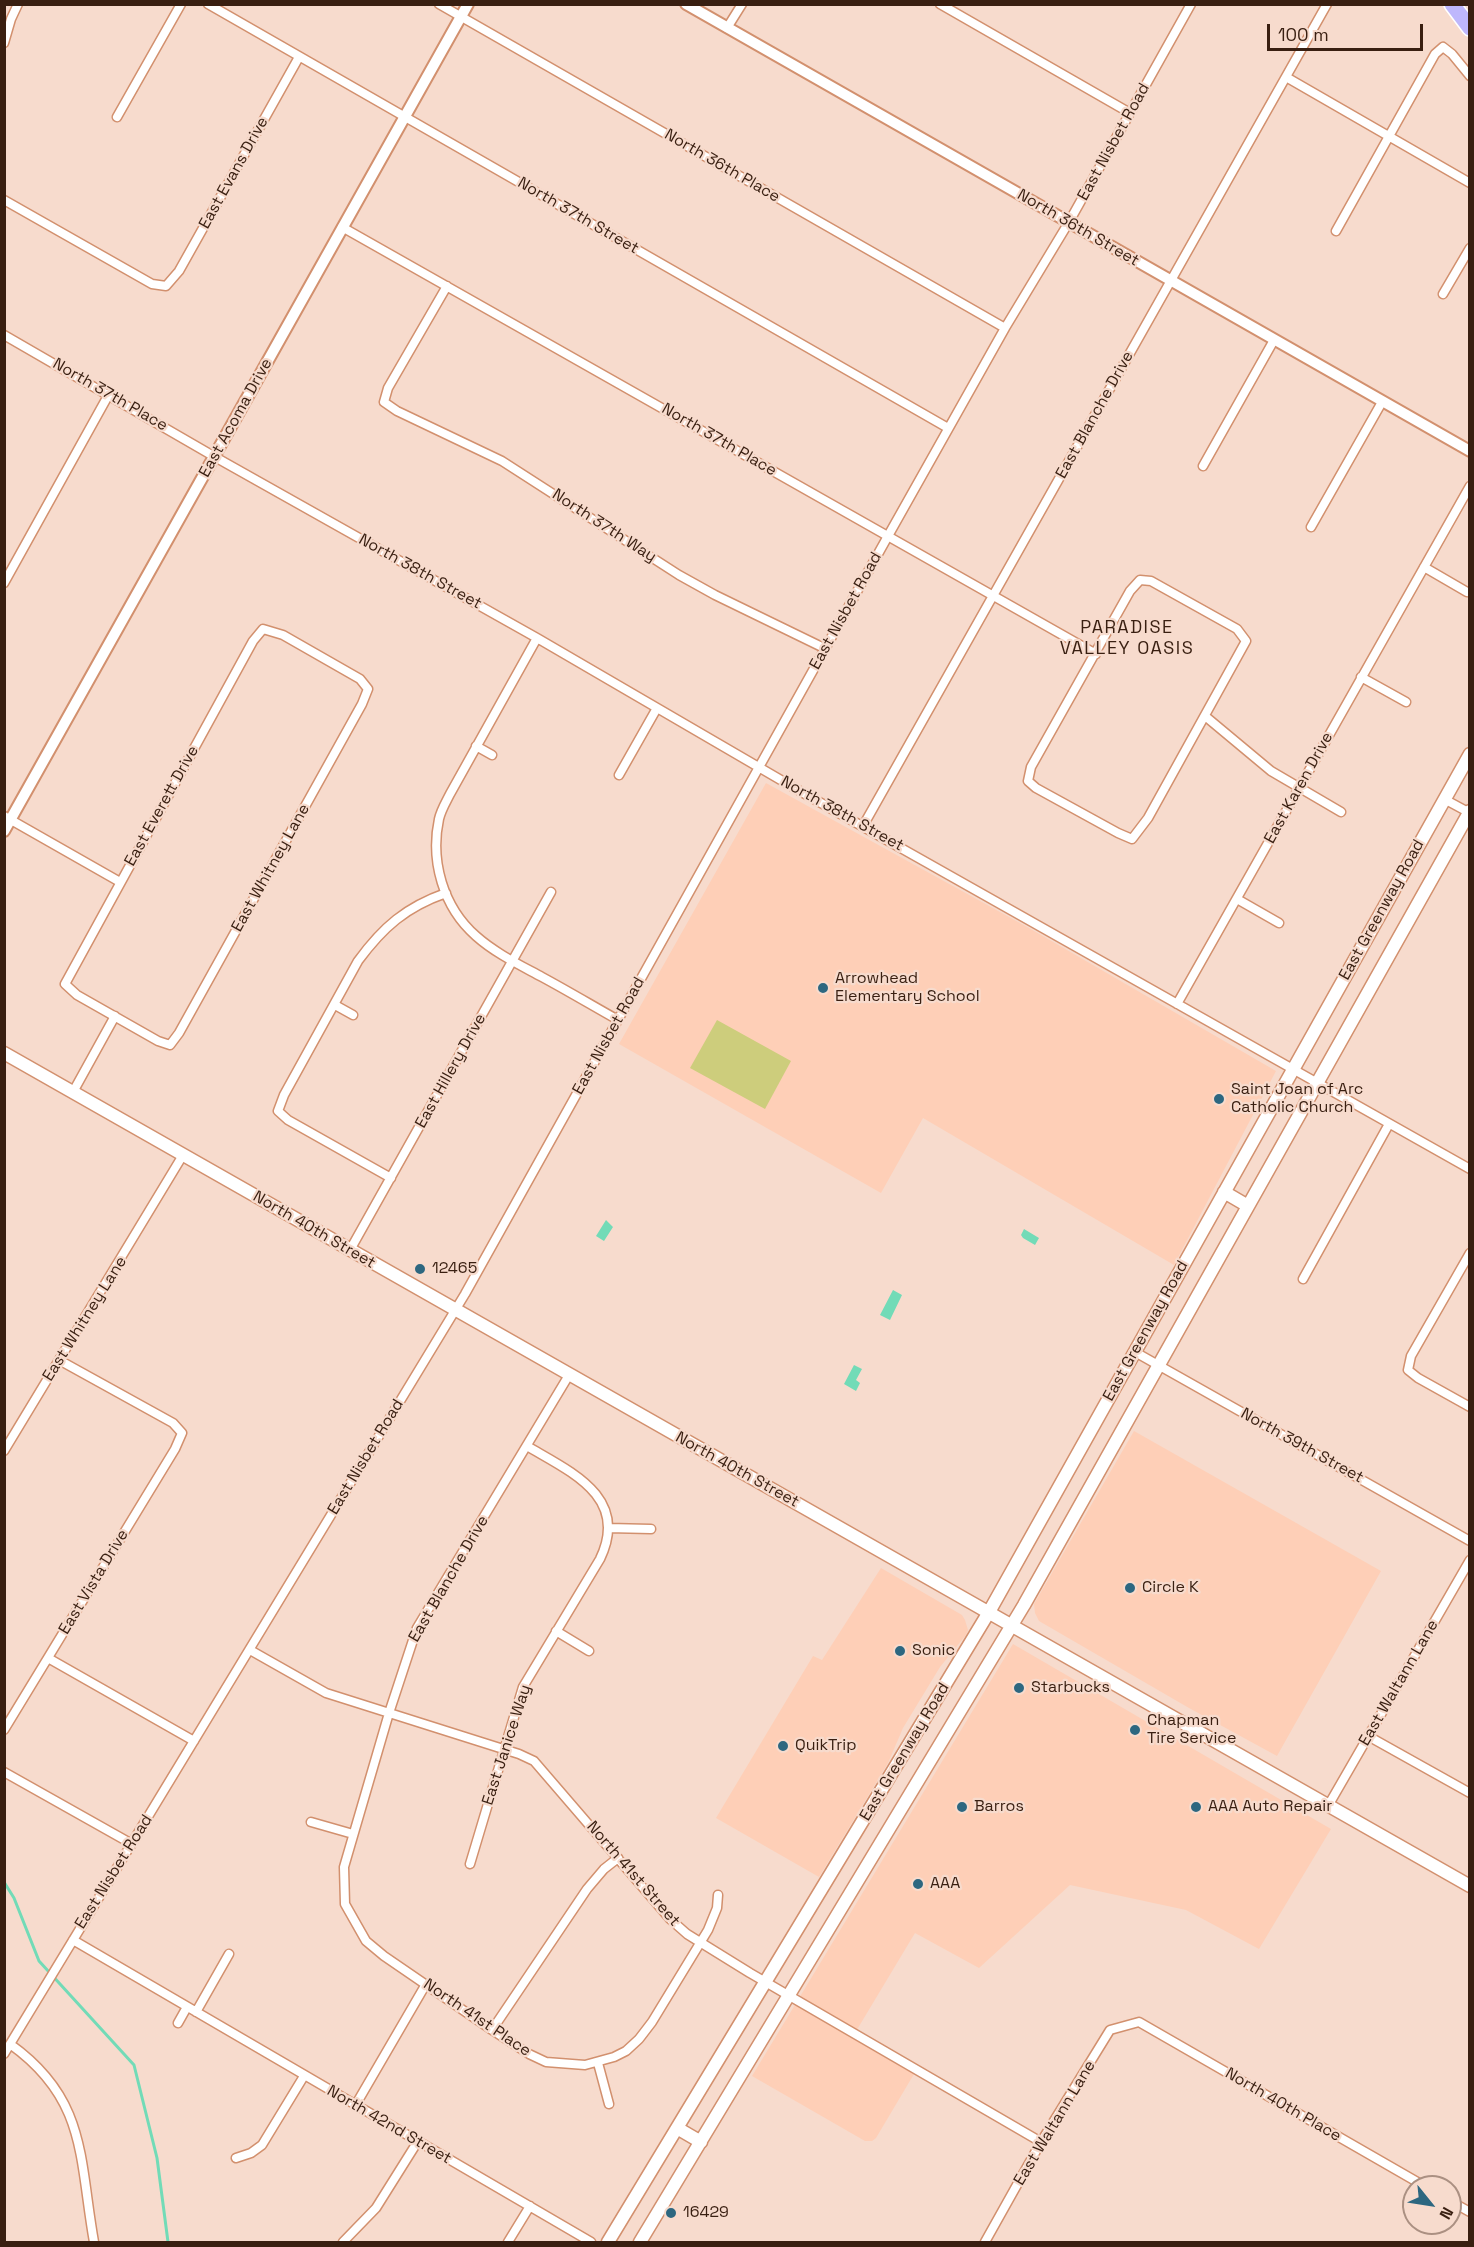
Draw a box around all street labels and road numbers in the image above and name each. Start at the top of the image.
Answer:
street label: East Nisbet Road [1074,80,1154,204]
street label: East Evans Drive [195,114,273,232]
street label: North 36th Place [661,125,783,207]
street label: North 37th Street [514,174,642,258]
street label: North 36th Street [1014,185,1142,271]
street label: East Blanche Drive [1052,348,1138,482]
street label: North 37th Place [49,354,171,436]
street label: East Acoma Drive [195,355,277,481]
street label: North 37th Place [658,399,780,481]
street label: North 37th Way [548,485,660,567]
street label: North 38th Street [355,530,485,614]
street label: East Nisbet Road [806,549,886,673]
street label: East Karen Drive [1260,729,1338,847]
street label: East Everett Drive [121,742,203,870]
street label: North 38th Street [777,772,907,856]
street label: East Whitney Lane [228,801,314,935]
street label: East Greenway Road [1335,836,1429,984]
street label: East Nisbet Road [569,974,649,1098]
street label: East Hillery Drive [412,1010,490,1132]
street label: North 40th Street [249,1187,379,1273]
street label: East Whitney Lane [39,1253,131,1385]
street label: East Greenway Road [1099,1257,1193,1405]
street label: East Nisbet Road [324,1396,408,1518]
street label: North 39th Street [1237,1404,1367,1488]
street label: North 40th Street [672,1428,802,1512]
street label: East Blanche Drive [405,1512,493,1646]
street label: East Vista Drive [55,1526,133,1638]
street label: East Waltann Lane [1355,1617,1443,1749]
street label: East Greenway Road [856,1679,954,1825]
street label: East Janice Way [478,1682,536,1808]
street label: East Nisbet Road [71,1811,157,1933]
street label: North 41st Street [582,1818,684,1930]
street label: North 41st Place [420,1975,534,2061]
street label: East Waltann Lane [1010,2057,1100,2189]
street label: North 40th Place [1222,2064,1344,2146]
street label: North 42nd Street [323,2082,455,2168]

